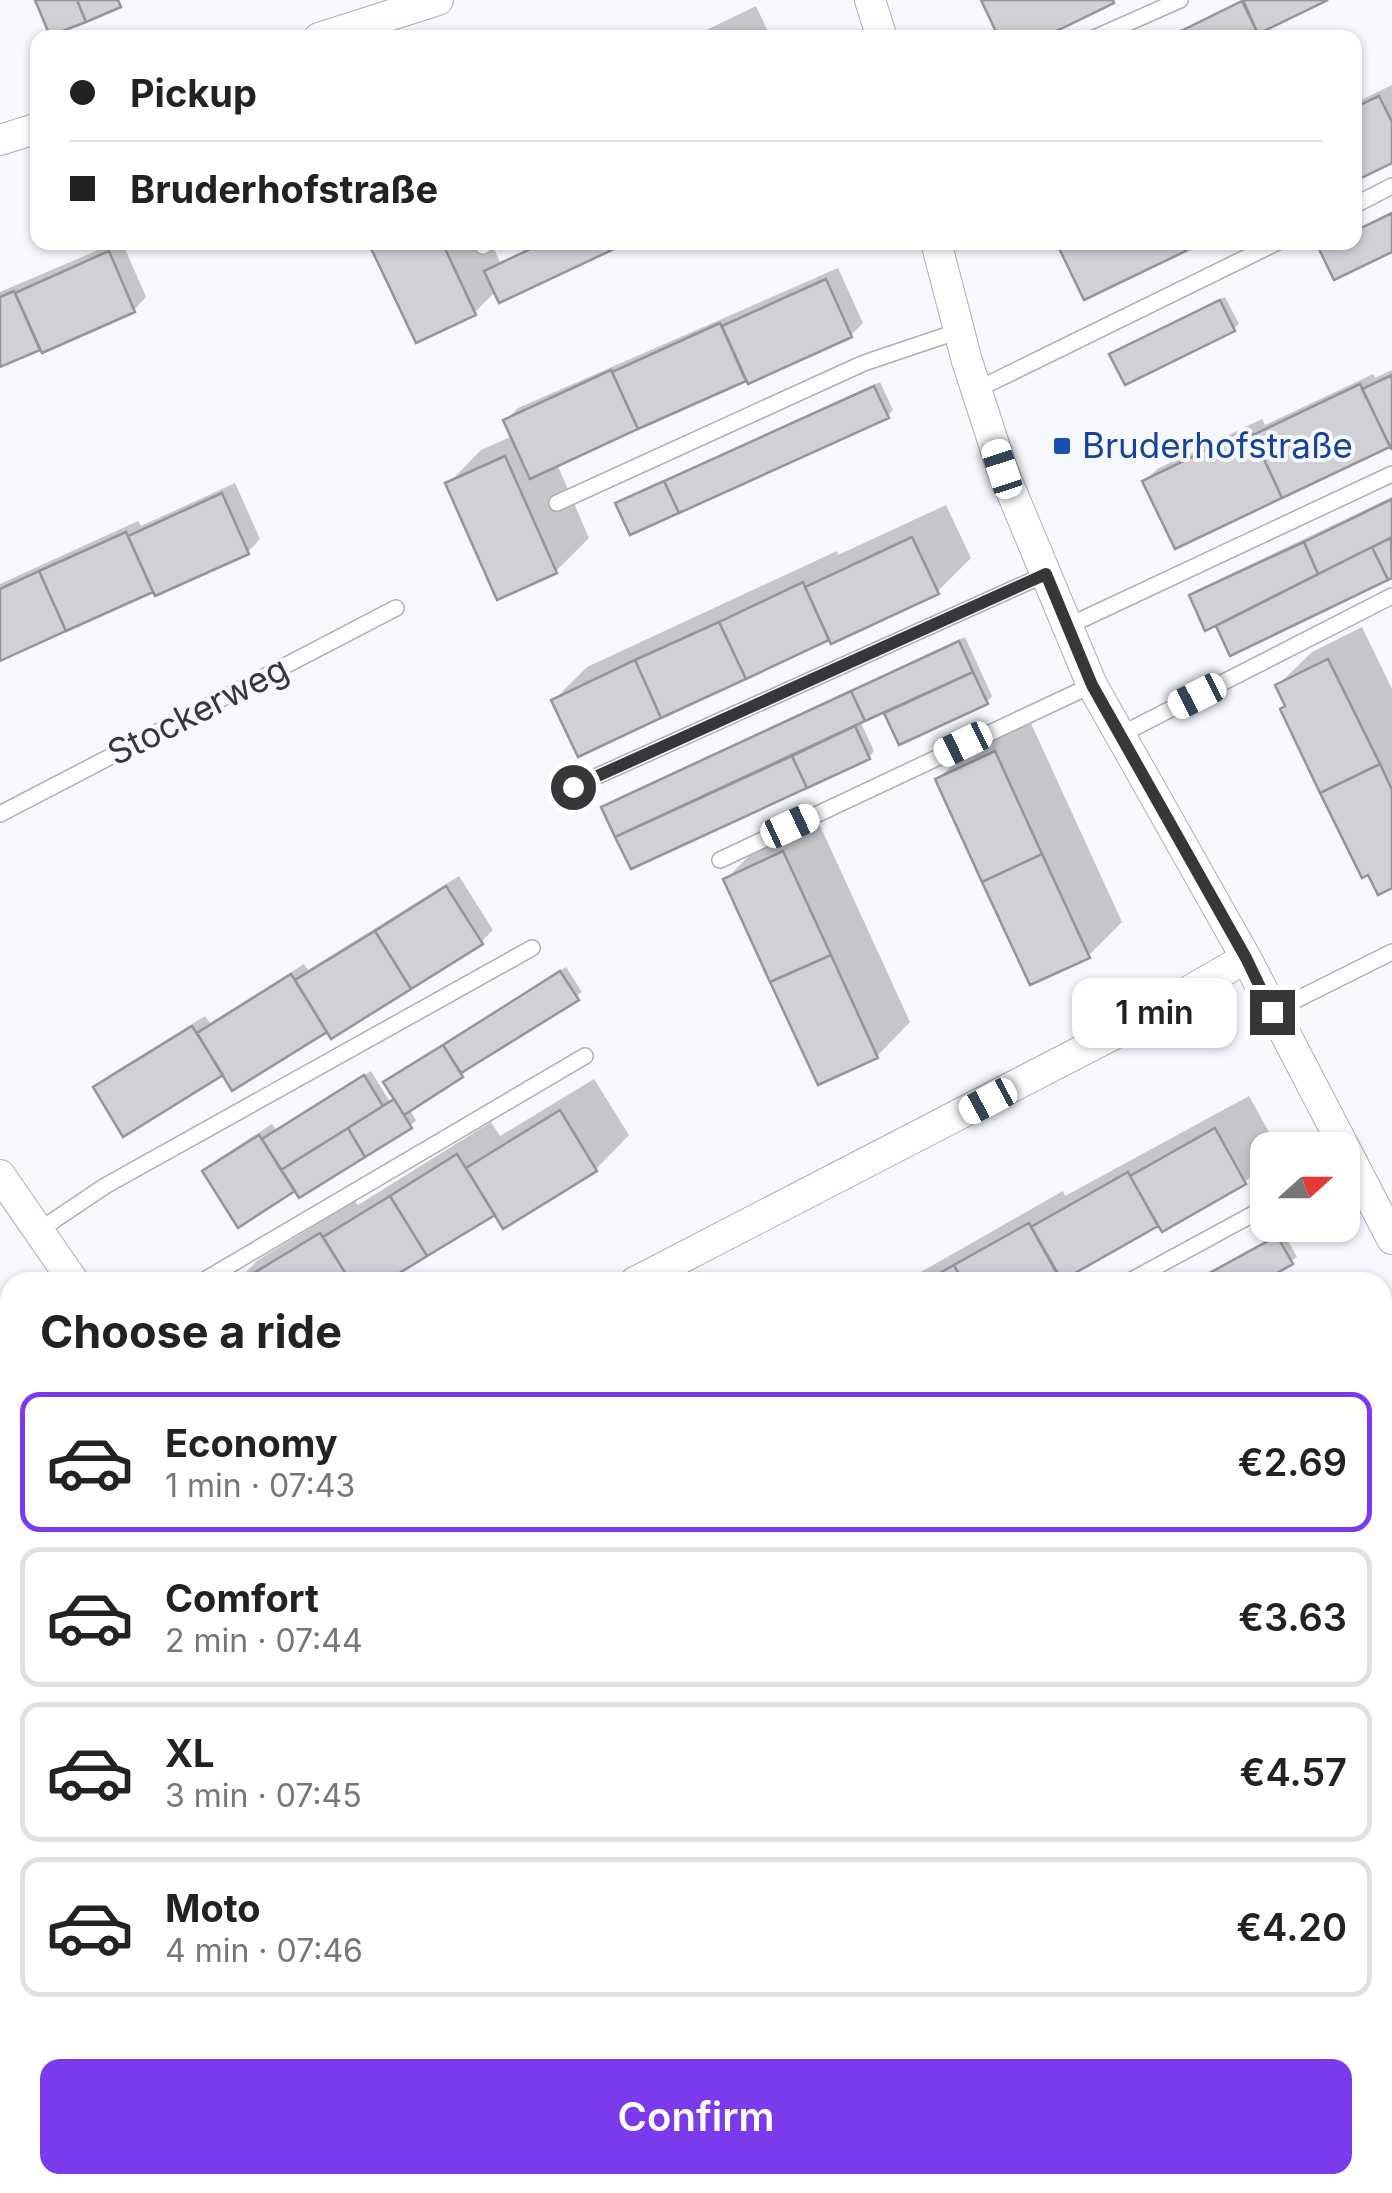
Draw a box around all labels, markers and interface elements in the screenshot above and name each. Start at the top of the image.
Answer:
text: Pickup [130,70,257,116]
text: Bruderhofstraße [130,166,438,212]
place label: Bruderhofstraße [1082,424,1353,466]
marker: Bruderhofstraße [1051,435,1073,457]
car [978,436,1026,502]
street label: Stockerweg [100,647,295,773]
car [1163,669,1231,723]
car [929,717,997,771]
route start [551,765,596,810]
car [756,800,824,852]
callout: 1 min [1072,977,1237,1047]
route end [1250,990,1295,1035]
text: 1 min [1115,993,1194,1032]
car [954,1074,1022,1128]
north arrow [1250,1132,1360,1242]
map controls [1250,1132,1360,1242]
text: Choose a ride [40,1304,342,1359]
icon: car [45,1417,135,1507]
text: Economy [165,1420,338,1466]
text: €2.69 [1238,1439,1347,1485]
text: 1 min · 07:43 [165,1466,355,1505]
icon: car [45,1572,135,1662]
text: Comfort [165,1575,319,1621]
text: €3.63 [1238,1594,1347,1640]
text: 2 min · 07:44 [165,1621,363,1660]
icon: car [45,1727,135,1817]
text: XL [165,1730,215,1776]
text: €4.57 [1240,1749,1347,1795]
text: 3 min · 07:45 [165,1776,362,1815]
icon: car [45,1882,135,1972]
text: Moto [165,1885,261,1931]
text: €4.20 [1236,1904,1347,1950]
text: 4 min · 07:46 [165,1931,363,1970]
button: Confirm [40,2059,1352,2174]

